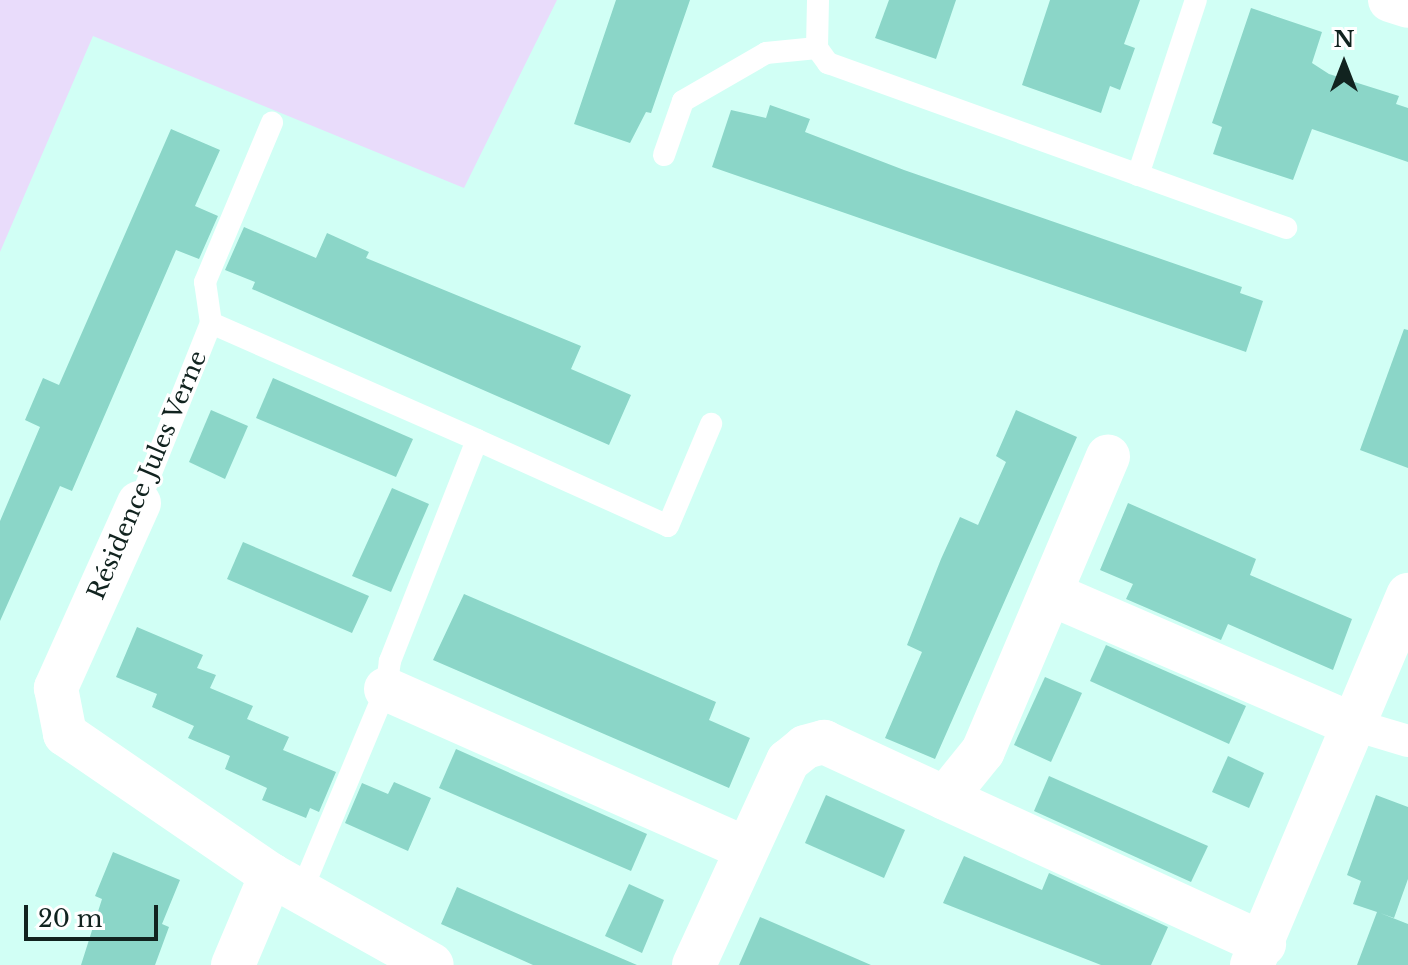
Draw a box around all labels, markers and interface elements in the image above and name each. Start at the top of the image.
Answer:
north arrow [1304,24,1384,104]
text: N [1334,26,1354,53]
street label: Résidence Jules Verne [81,346,213,604]
scale bar [28,889,162,939]
text: 20 m [38,904,103,933]

